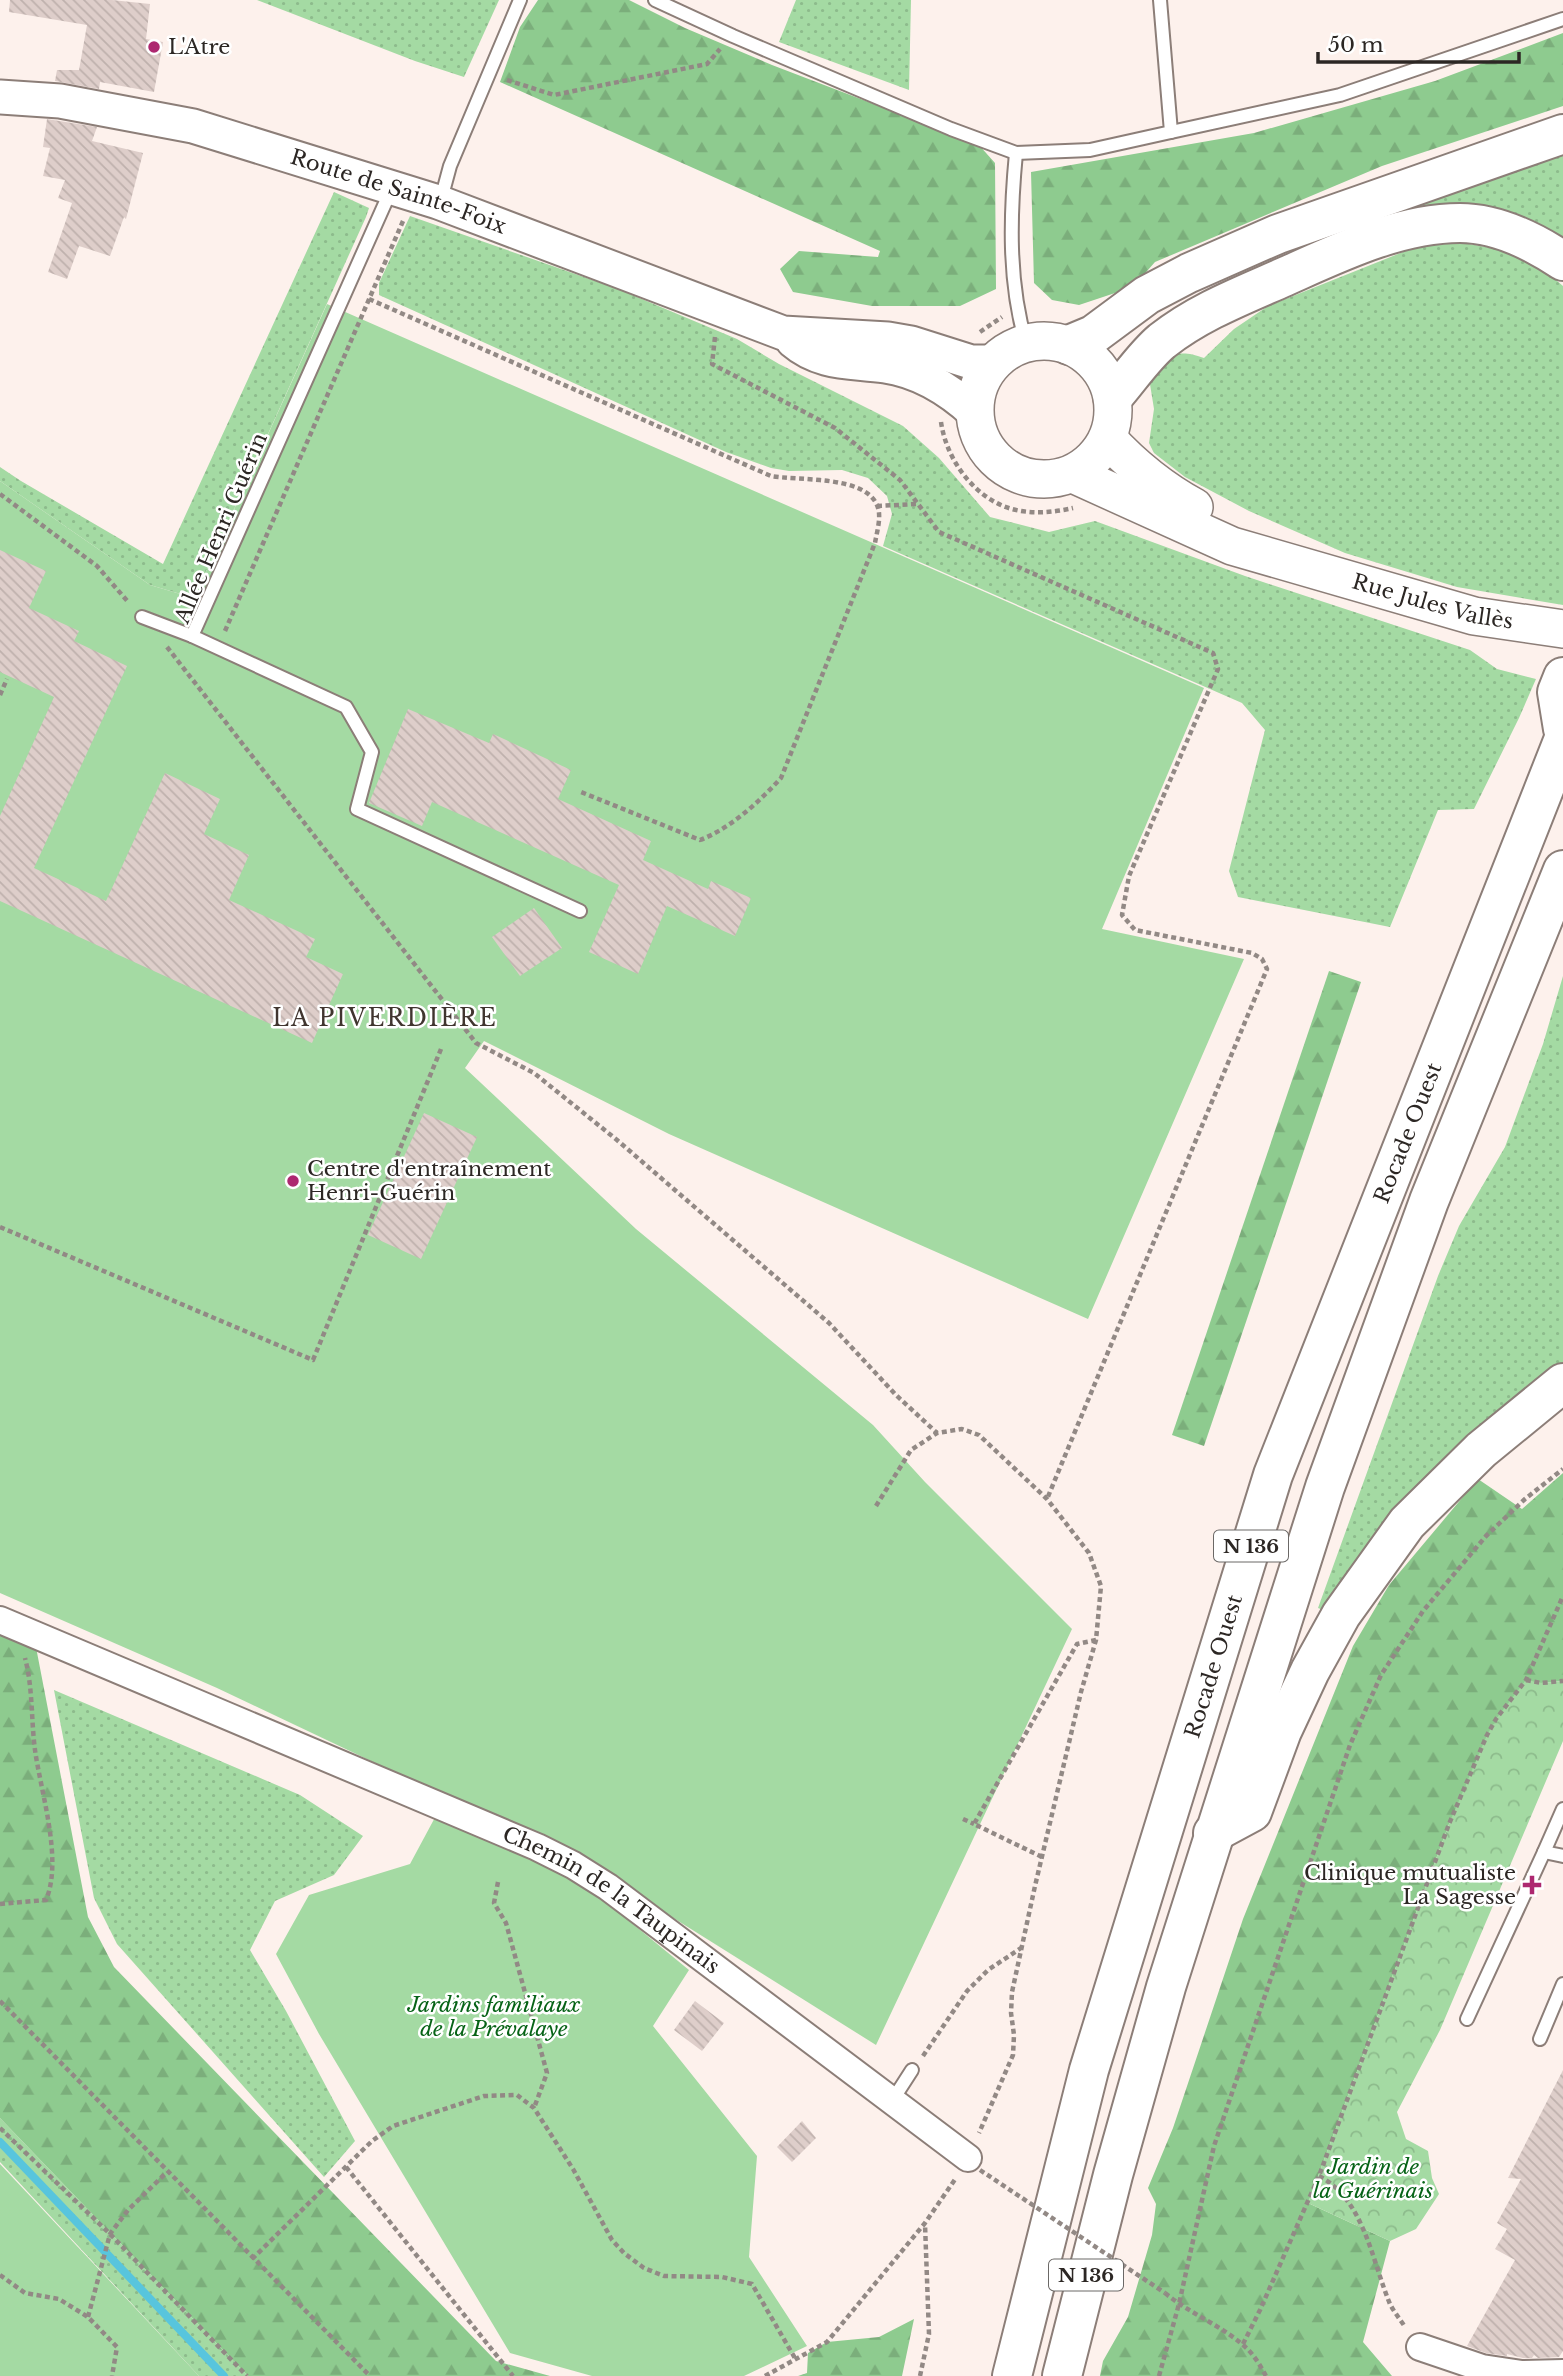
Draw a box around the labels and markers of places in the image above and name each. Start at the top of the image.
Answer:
place label: L'Atre [168,34,230,60]
marker: L'Atre [146,39,162,55]
place label: Centre d'entraînement Henri-Guérin [307,1156,551,1206]
marker: Centre d'entraînement Henri-Guérin [285,1173,301,1189]
place label: Clinique mutualiste La Sagesse [1304,1860,1516,1910]
marker: Clinique mutualiste La Sagesse [1522,1875,1542,1895]

